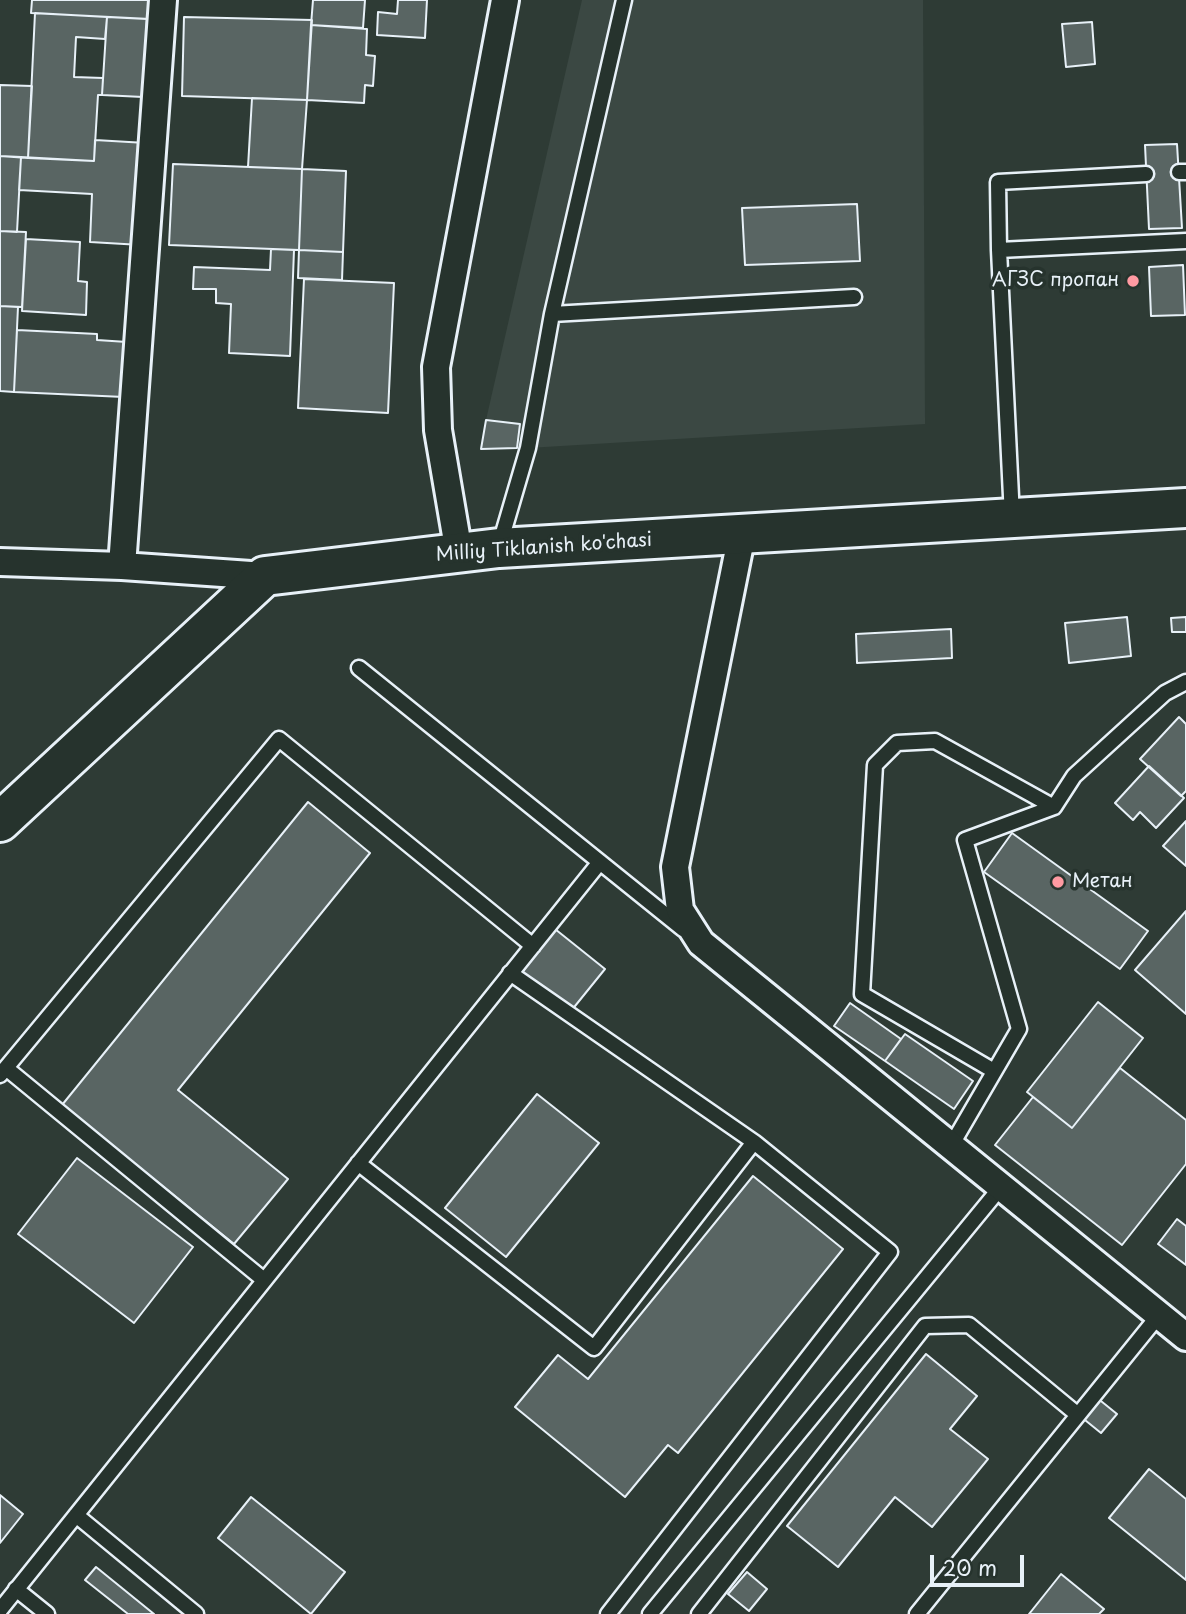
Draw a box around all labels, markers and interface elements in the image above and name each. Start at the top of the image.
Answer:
place label: АГЗС пропан [992,270,1119,292]
marker: АГЗС пропан [1125,273,1141,289]
street label: Milliy Tiklanish ko'chasi [435,529,653,567]
place label: Метан [1072,871,1132,893]
marker: Метан [1050,874,1066,890]
scale bar [934,1540,1028,1584]
text: 20 m [943,1551,997,1583]

